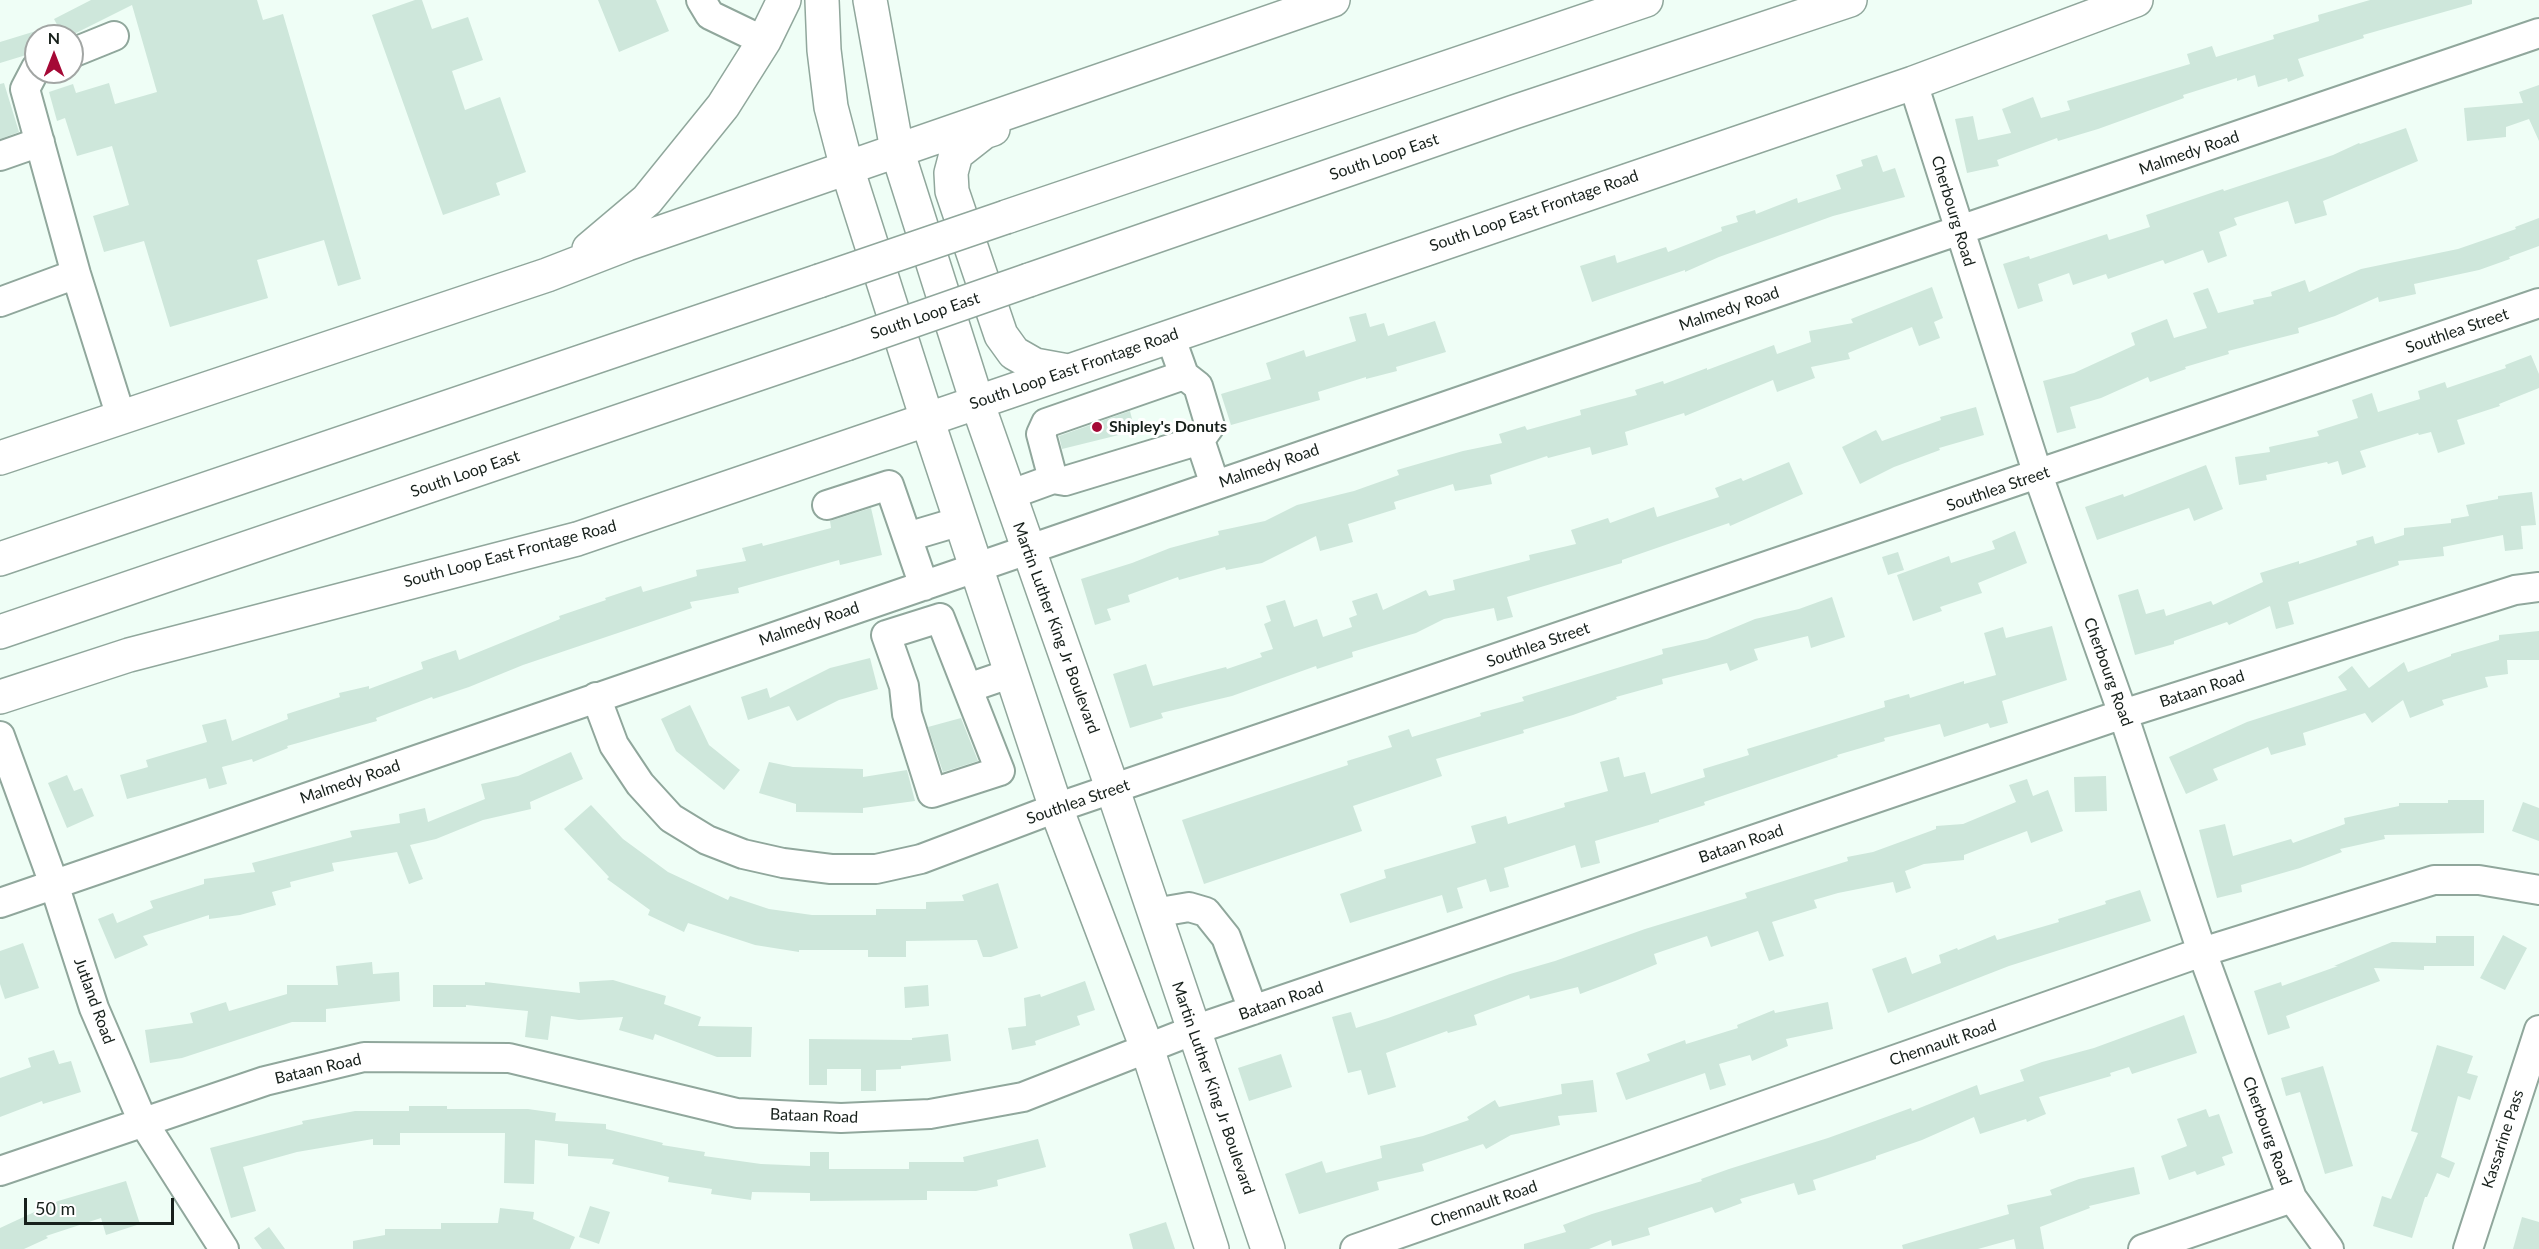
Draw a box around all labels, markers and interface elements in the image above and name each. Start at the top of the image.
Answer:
north arrow [24,24,84,84]
text: N [48,28,60,47]
street label: Malmedy Road [2136,127,2242,179]
street label: South Loop East [1327,129,1441,185]
street label: Cherbourg Road [1927,154,1979,268]
street label: South Loop East Frontage Road [1427,166,1641,256]
street label: Malmedy Road [1676,283,1782,335]
street label: South Loop East [868,288,982,344]
street label: Southlea Street [2403,304,2511,358]
street label: South Loop East Frontage Road [967,324,1181,414]
place label: Shipley's Donuts [1109,417,1227,437]
marker: Shipley's Donuts [1090,420,1104,434]
street label: Malmedy Road [1216,440,1322,492]
street label: South Loop East [408,446,522,502]
street label: Southlea Street [1944,462,2052,516]
street label: South Loop East Frontage Road [401,516,619,592]
street label: Martin Luther King Jr Boulevard [1009,519,1103,737]
street label: Malmedy Road [756,598,862,650]
street label: Cherbourg Road [2079,615,2137,729]
street label: Southlea Street [1484,618,1592,672]
street label: Bataan Road [2157,666,2247,712]
street label: Malmedy Road [297,756,403,808]
street label: Southlea Street [1024,775,1132,829]
street label: Bataan Road [1696,821,1786,867]
street label: Jutland Road [70,955,118,1047]
street label: Bataan Road [1236,978,1326,1024]
street label: Martin Luther King Jr Boulevard [1167,979,1259,1197]
street label: Chennault Road [1887,1016,1999,1070]
street label: Bataan Road [273,1050,363,1088]
street label: Cherbourg Road [2238,1074,2296,1188]
street label: Kassarine Pass [2478,1087,2528,1191]
street label: Bataan Road [770,1105,858,1127]
street label: Chennault Road [1428,1177,1540,1231]
scale bar [27,1186,177,1224]
text: 50 m [35,1197,75,1219]

